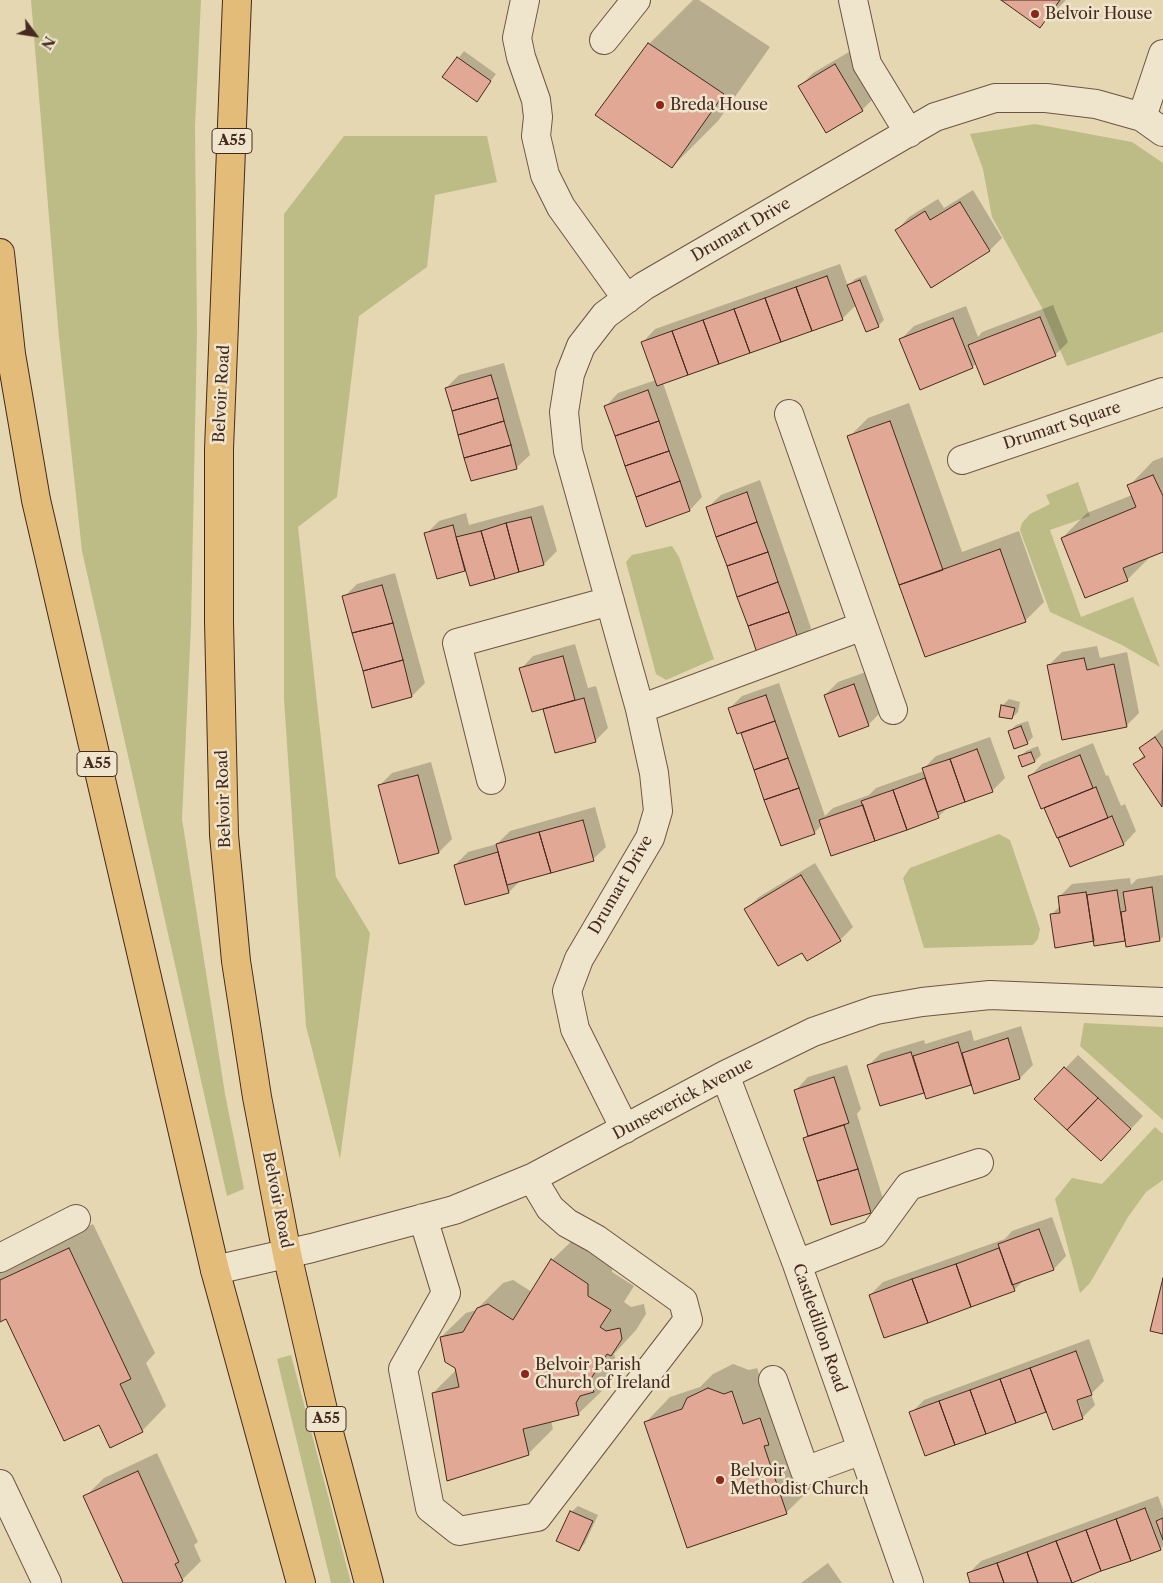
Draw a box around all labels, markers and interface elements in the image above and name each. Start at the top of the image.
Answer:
place label: Belvoir House [1045,4,1153,24]
marker: Belvoir House [1029,8,1041,20]
north arrow [10,10,60,60]
text: N [37,33,59,53]
place label: Breda House [670,95,768,115]
marker: Breda House [654,99,666,111]
road number: A55 [212,128,252,154]
street label: Drumart Drive [688,194,794,266]
street label: Belvoir Road [210,344,234,444]
street label: Drumart Square [1001,398,1123,454]
street label: Belvoir Road [213,750,235,848]
road number: A55 [77,752,117,776]
street label: Drumart Drive [585,832,657,938]
street label: Dunseverick Avenue [610,1054,756,1144]
street label: Belvoir Road [258,1150,296,1250]
street label: Castledillon Road [788,1261,850,1395]
place label: Belvoir Parish Church of Ireland [535,1355,671,1393]
marker: Belvoir Parish Church of Ireland [519,1368,531,1380]
road number: A55 [306,1406,346,1432]
place label: Belvoir Methodist Church [730,1461,869,1499]
marker: Belvoir Methodist Church [714,1474,726,1486]

